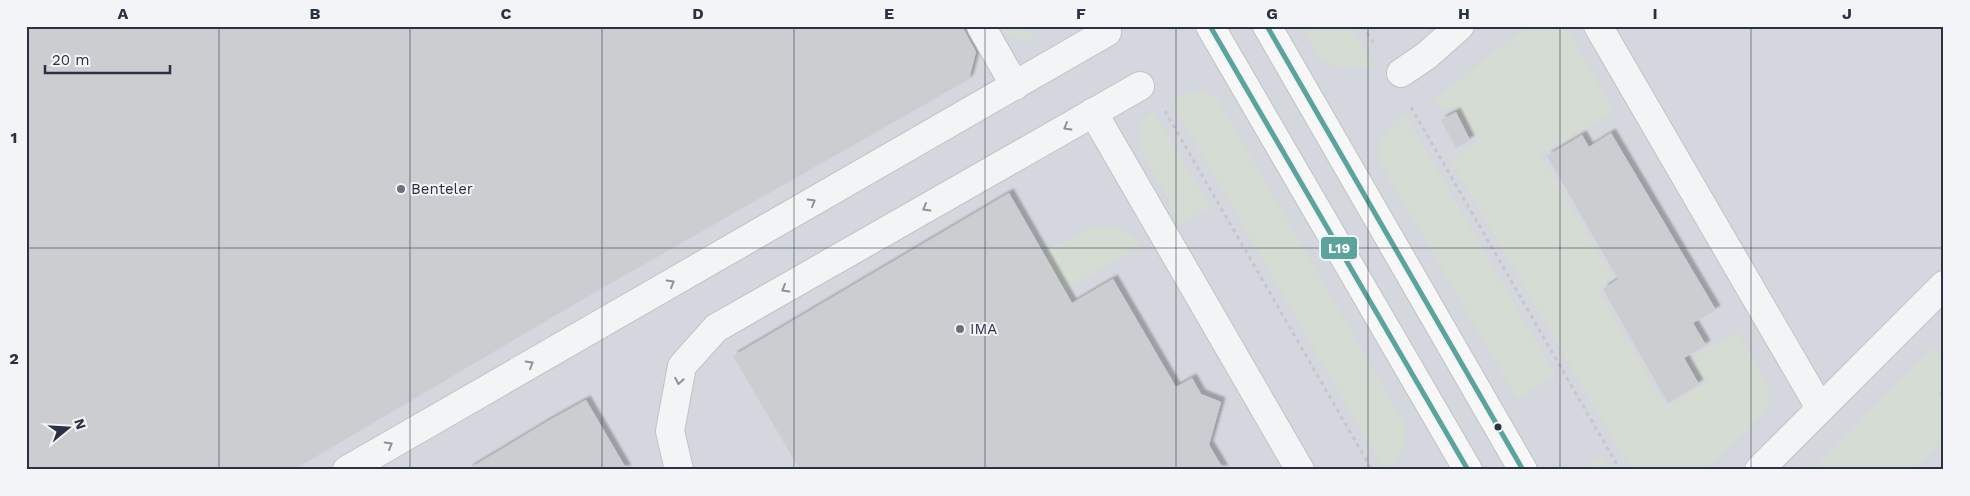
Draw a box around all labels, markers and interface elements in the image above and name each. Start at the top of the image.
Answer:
text: A [118,4,129,23]
text: B [310,4,321,23]
text: C [501,4,512,23]
text: D [692,4,704,23]
text: E [884,4,894,23]
text: F [1076,4,1086,23]
text: G [1266,4,1278,23]
text: H [1458,4,1470,23]
text: I [1652,4,1658,23]
text: J [1842,4,1852,23]
scale bar [45,42,170,74]
text: 20 m [52,51,90,69]
one-way arrow [1063,121,1072,131]
text: 1 [11,128,17,147]
place label: Benteler [411,180,473,198]
marker: Benteler [395,183,407,195]
one-way arrow [806,199,815,209]
one-way arrow [922,202,931,212]
line badge: L19 [1320,236,1358,260]
text: L19 [1328,240,1350,256]
one-way arrow [666,280,675,290]
one-way arrow [781,283,790,293]
place label: IMA [970,320,997,338]
marker: IMA [954,323,966,335]
text: 2 [9,349,19,368]
one-way arrow [525,361,534,371]
one-way arrow [674,377,685,385]
north arrow [42,404,92,454]
text: N [71,417,90,431]
unlabelled marker [1493,422,1503,432]
one-way arrow [384,442,393,452]

